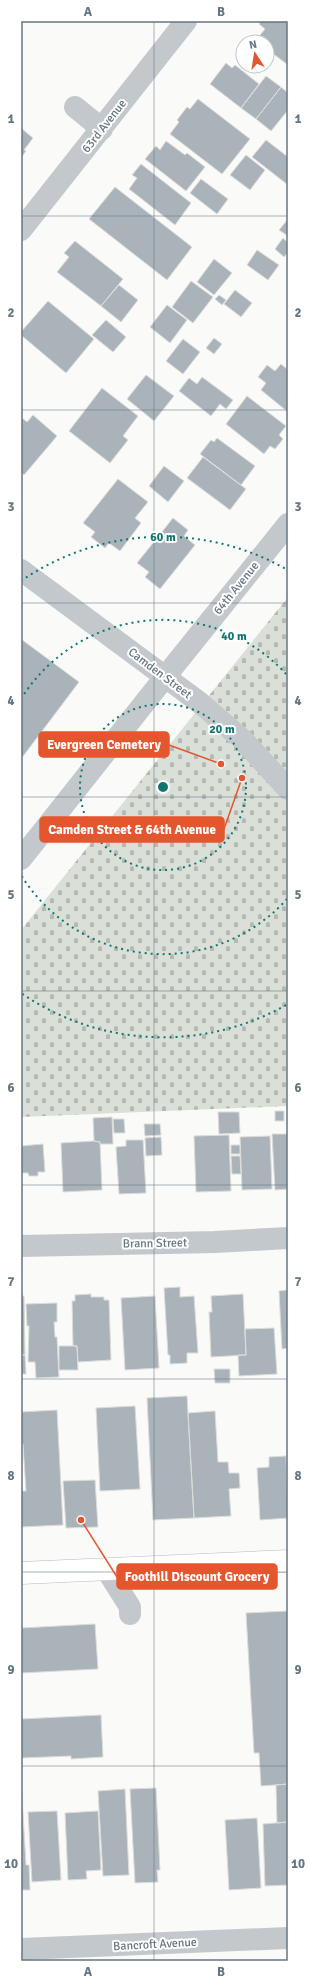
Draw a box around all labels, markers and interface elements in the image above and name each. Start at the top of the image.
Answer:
text: A [84,4,93,20]
text: B [217,4,225,20]
north arrow [235,34,275,74]
text: N [248,38,258,52]
street label: 63rd Avenue [79,97,130,156]
text: 1 [7,111,15,127]
text: 1 [294,111,302,127]
text: 2 [7,305,15,321]
text: 2 [294,305,302,321]
text: 3 [7,499,15,515]
text: 3 [294,499,302,515]
text: 60 m [150,530,176,545]
street label: 64th Avenue [210,559,262,618]
text: 40 m [221,629,247,644]
street label: Camden Street [125,645,194,702]
text: 4 [7,693,15,709]
text: 4 [294,693,302,709]
text: 20 m [209,722,235,737]
callout: Evergreen Cemetery [39,732,169,757]
text: Evergreen Cemetery [47,737,162,753]
centre of rings [156,780,170,794]
callout: Camden Street & 64th Avenue [40,817,224,842]
text: Camden Street & 64th Avenue [48,822,216,838]
text: 5 [7,887,15,903]
text: 5 [294,887,302,903]
text: 6 [7,1080,15,1096]
text: 6 [294,1080,302,1096]
street label: Brann Street [123,1235,187,1252]
text: 7 [7,1274,15,1290]
text: 7 [294,1274,302,1290]
text: 8 [7,1468,15,1484]
text: 8 [294,1468,302,1484]
callout: Foothill Discount Grocery [117,1564,277,1589]
text: Foothill Discount Grocery [125,1569,270,1585]
text: 9 [7,1662,15,1678]
text: 9 [294,1662,302,1678]
text: 10 [4,1856,18,1872]
text: 10 [291,1856,305,1872]
street label: Bancroft Avenue [113,1935,197,1954]
text: A [84,1964,93,1980]
text: B [217,1964,225,1980]

